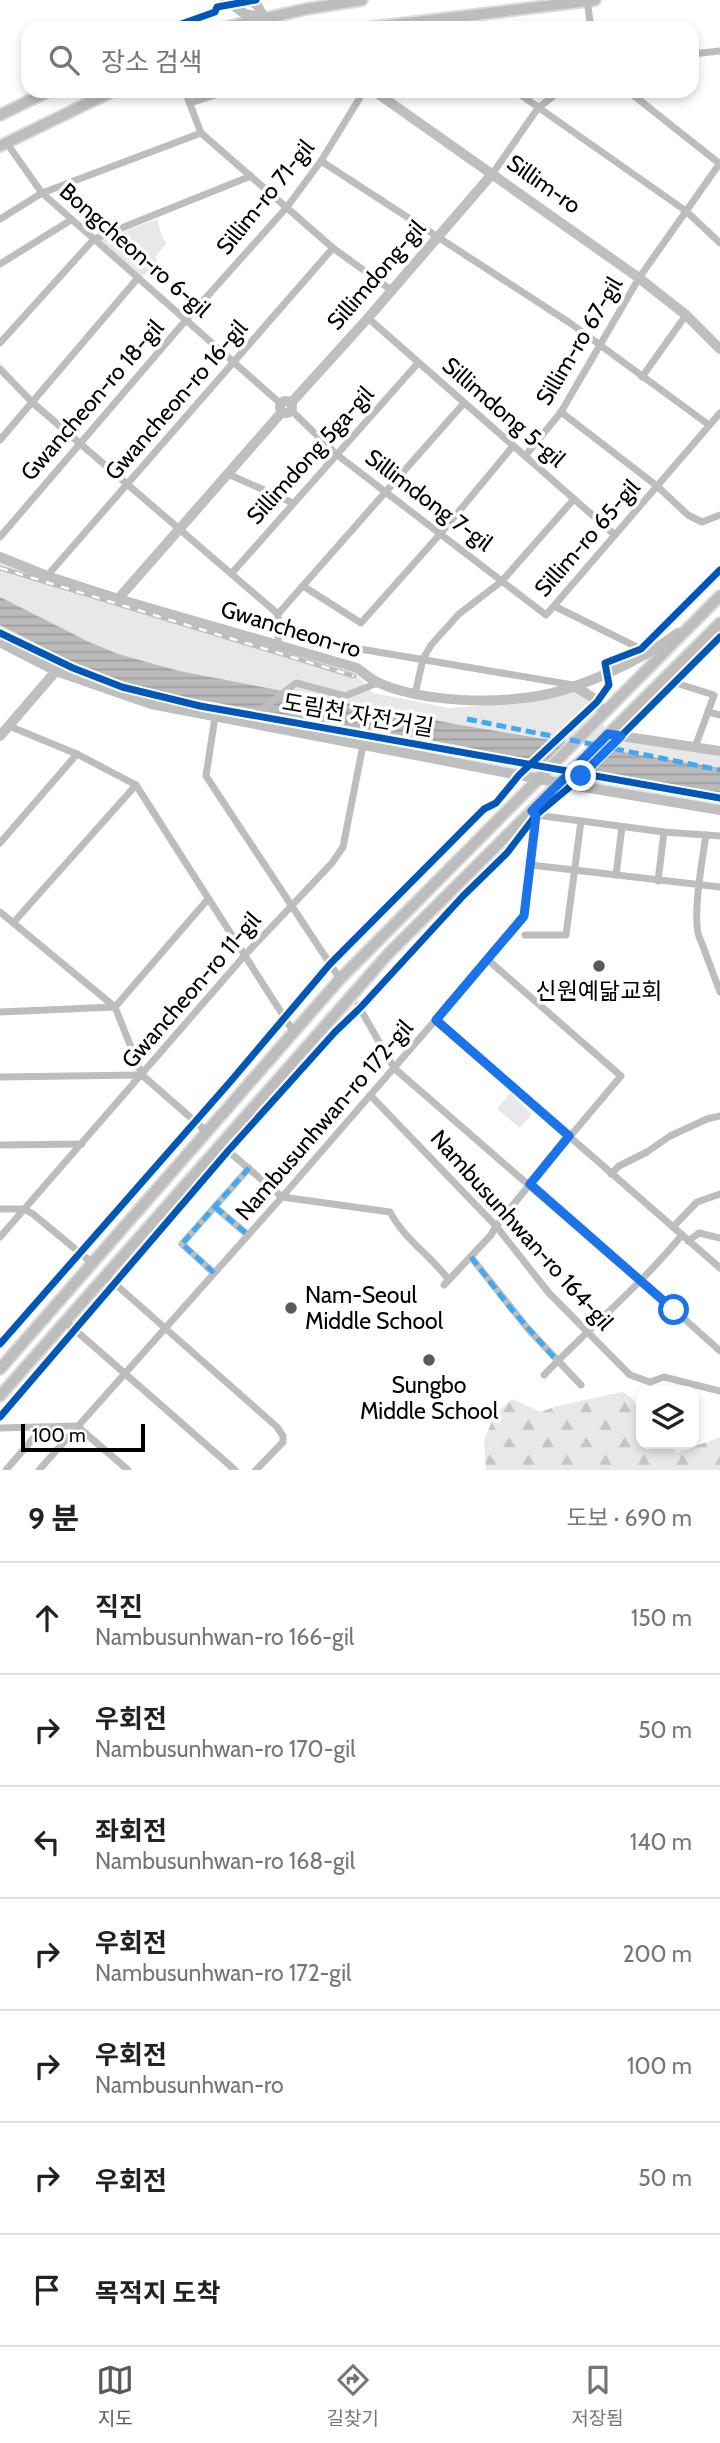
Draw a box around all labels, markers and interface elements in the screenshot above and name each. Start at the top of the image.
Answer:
search box [21,21,699,98]
icon: search [45,41,83,79]
text: 장소 검색 [101,46,203,78]
street label: Sillim-ro 71-gil [210,133,320,260]
street label: Sillim-ro [502,149,586,219]
street label: Bongcheon-ro 6-gil [54,177,216,323]
street label: Sillimdong-gil [321,214,431,335]
street label: Sillim-ro 67-gil [530,271,629,410]
street label: Gwancheon-ro 18-gil [15,313,170,486]
street label: Gwancheon-ro 16-gil [99,314,254,486]
street label: Sillimdong 5-gil [437,351,571,473]
street label: Sillimdong 5ga-gil [241,380,380,530]
street label: Sillimdong 7-gil [360,443,499,557]
street label: Sillim-ro 65-gil [529,473,646,602]
street label: Gwancheon-ro [217,594,365,664]
street label: 도림천 자전거길 [280,688,436,742]
route end [565,760,596,791]
street label: Gwancheon-ro 11-gil [116,906,267,1074]
marker: 신원예닮교회 [591,958,607,974]
place label: 신원예닮교회 [536,977,662,1005]
street label: Nambusunhwan-ro 172-gil [229,1014,419,1226]
street label: Nambusunhwan-ro 164-gil [425,1124,620,1336]
place label: Nam-Seoul Middle School [305,1281,444,1335]
route start [658,1294,689,1325]
marker: Nam-Seoul Middle School [283,1300,299,1316]
marker: Sungbo Middle School [421,1352,437,1368]
place label: Sungbo Middle School [360,1371,499,1425]
map controls [636,1386,699,1449]
button: layers [636,1386,699,1449]
scale bar [21,1421,145,1453]
text: 100 m [32,1424,86,1447]
text: 9 분 [28,1500,79,1537]
text: 도보 · 690 m [566,1504,692,1532]
text: 직진 [95,1591,143,1623]
icon: ahead [28,1599,66,1637]
text: 150 m [631,1604,692,1632]
text: Nambusunhwan-ro 166-gil [95,1623,354,1651]
text: 우회전 [95,1703,167,1735]
icon: right [28,1711,66,1749]
text: 50 m [638,1716,692,1744]
text: Nambusunhwan-ro 170-gil [95,1735,356,1763]
text: 좌회전 [95,1815,167,1847]
icon: left [28,1823,66,1861]
text: 140 m [630,1828,692,1856]
text: Nambusunhwan-ro 168-gil [95,1847,355,1875]
text: 우회전 [95,1927,167,1959]
icon: right [28,1935,66,1973]
text: 200 m [622,1940,692,1968]
text: Nambusunhwan-ro 172-gil [95,1959,351,1987]
text: 우회전 [95,2039,167,2071]
icon: right [28,2047,66,2085]
text: 100 m [627,2052,692,2080]
text: Nambusunhwan-ro [95,2071,284,2099]
icon: right [28,2159,66,2197]
text: 50 m [638,2164,692,2192]
text: 우회전 [95,2165,167,2197]
icon: arrive [28,2271,66,2309]
text: 목적지 도착 [95,2277,220,2309]
tab: 지도 [96,2361,134,2430]
tab: 길찾기 [327,2361,379,2430]
tab: 저장됨 [571,2361,624,2430]

